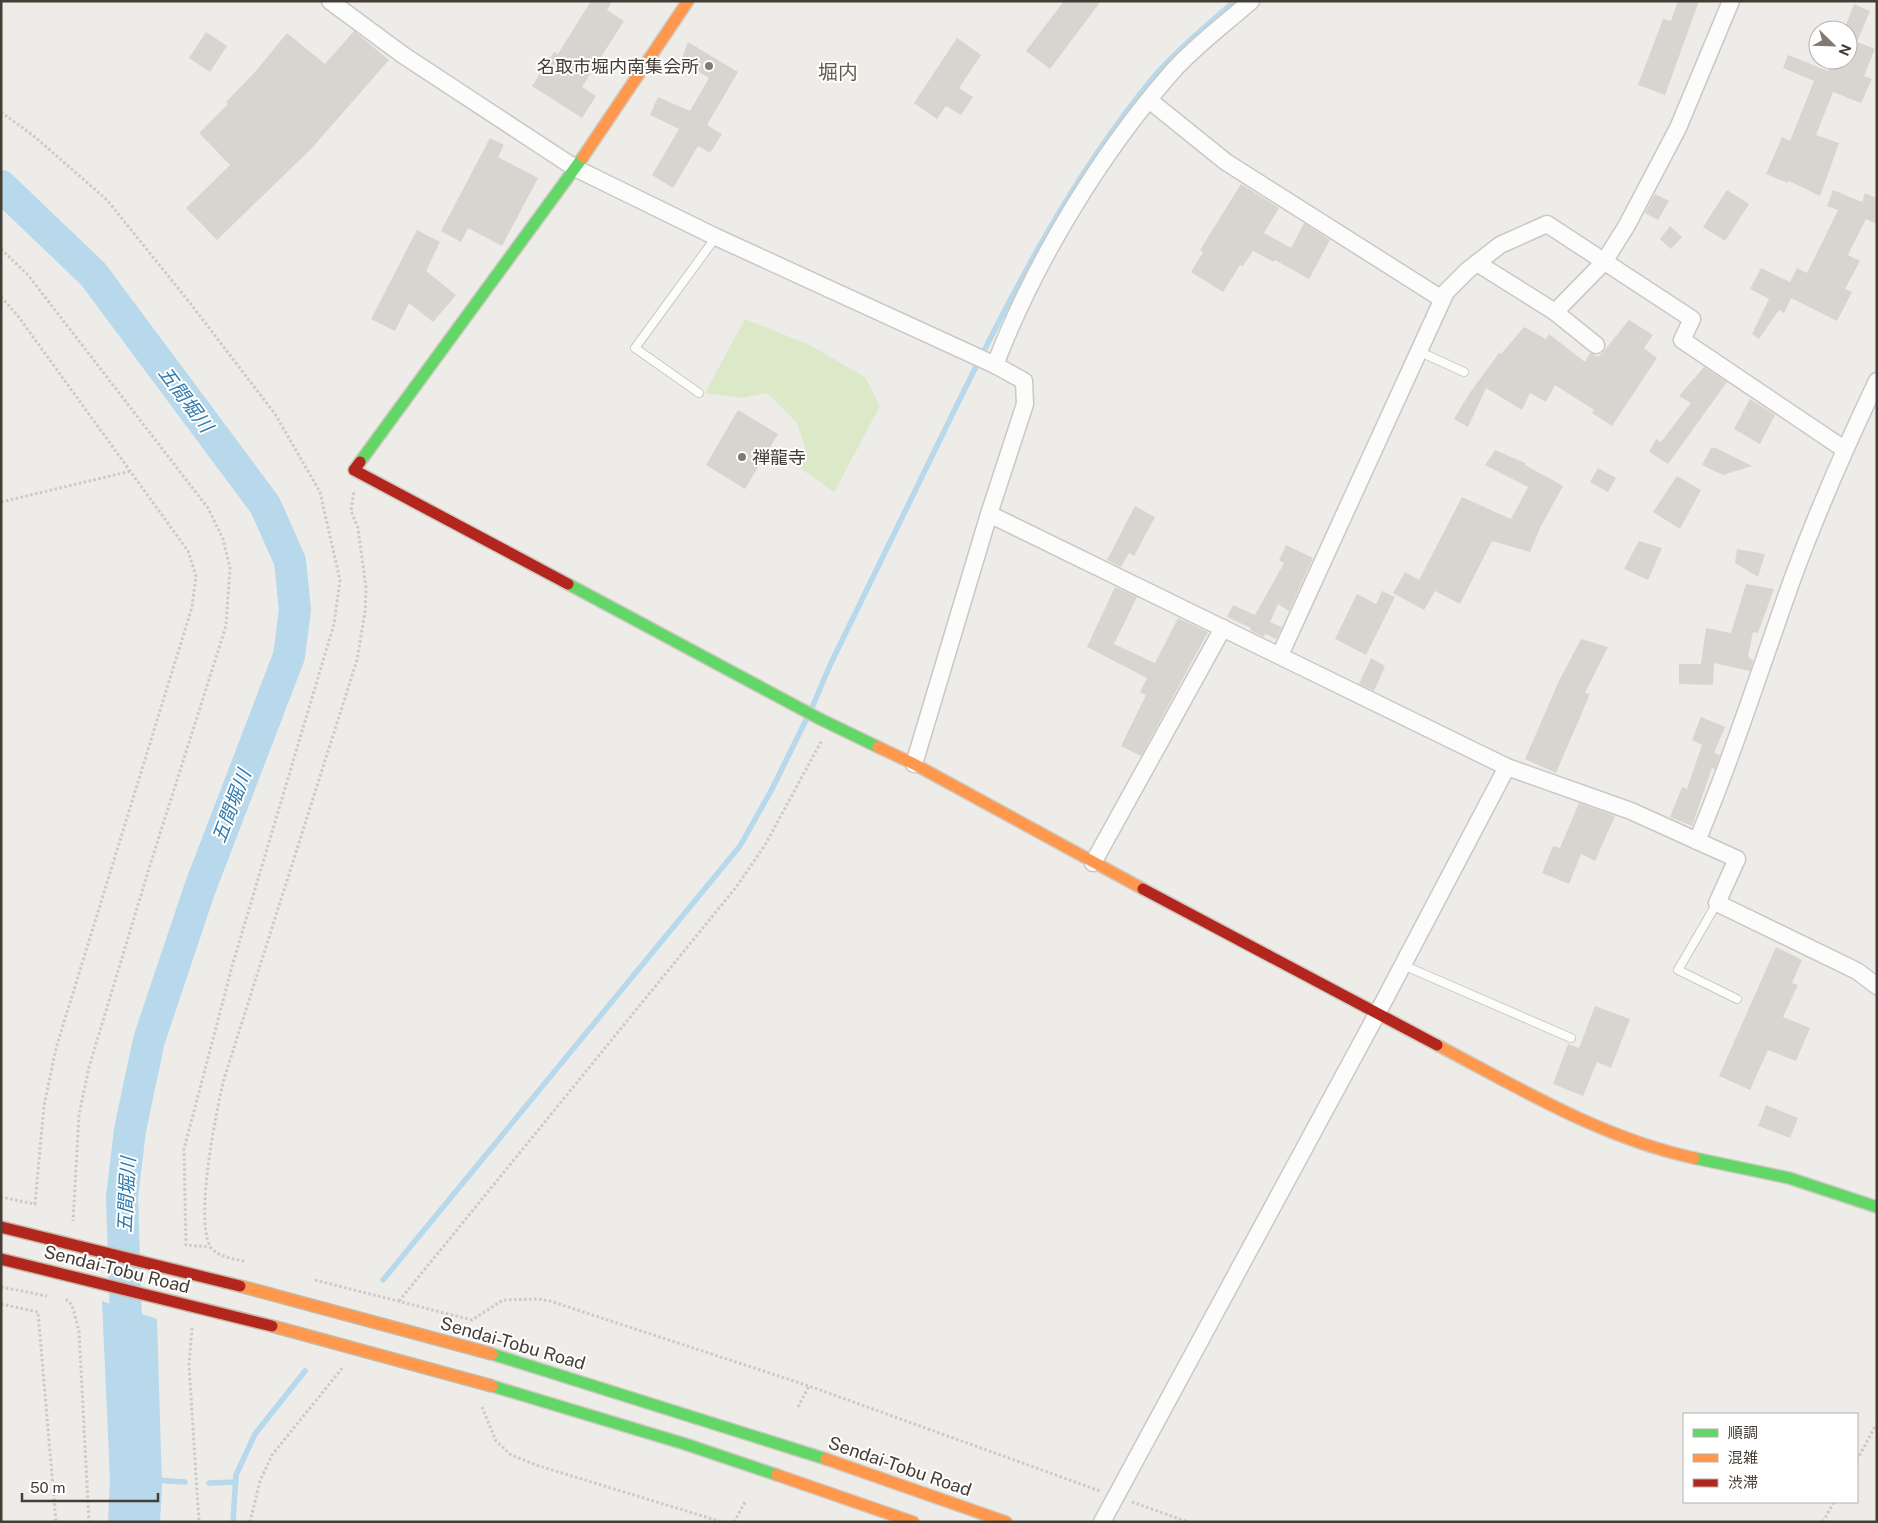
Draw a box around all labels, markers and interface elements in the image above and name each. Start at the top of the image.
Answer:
north arrow [1808,20,1858,70]
text: N [1835,42,1854,58]
place label: 名取市堀内南集会所 [537,56,699,77]
marker: 名取市堀内南集会所 [703,60,715,72]
district label: 堀内 [818,60,858,84]
water label: 五間堀川 [154,362,219,438]
place label: 禅龍寺 [752,447,806,468]
marker: 禅龍寺 [736,451,748,463]
water label: 五間堀川 [207,765,256,845]
water label: 五間堀川 [113,1154,139,1234]
street label: Sendai-Tobu Road [42,1241,192,1297]
street label: Sendai-Tobu Road [438,1312,588,1374]
legend [1683,1413,1858,1503]
text: 順調 [1728,1424,1758,1441]
street label: Sendai-Tobu Road [826,1432,974,1500]
text: 混雑 [1728,1449,1758,1466]
scale bar [22,1470,159,1502]
text: 渋滞 [1728,1474,1758,1491]
text: 50 m [30,1479,65,1496]

